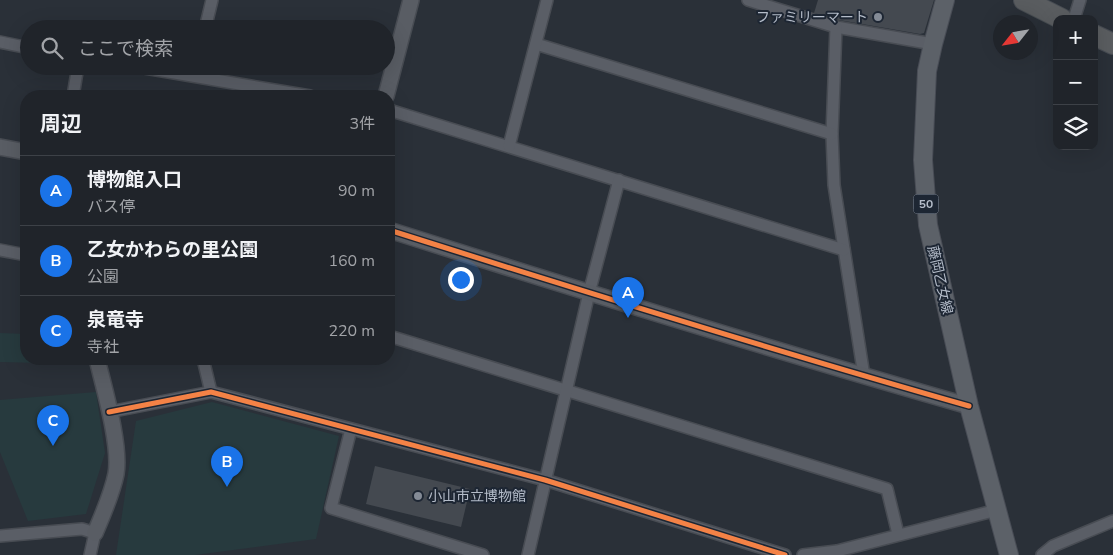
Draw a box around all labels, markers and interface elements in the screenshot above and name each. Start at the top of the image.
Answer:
place label: ファミリーマート [756,8,868,27]
marker: ファミリーマート [872,11,884,23]
north arrow [993,15,1038,60]
map controls [1053,15,1098,150]
button: + [1053,15,1098,60]
search box [20,20,395,75]
icon: search [38,34,66,62]
text: ここで検索 [78,36,173,62]
button: − [1053,60,1098,105]
button: layers [1053,105,1098,150]
text: 周辺 [40,110,82,138]
text: 3件 [349,113,375,135]
text: 博物館入口 [87,167,182,193]
text: A [50,180,62,202]
text: 90 m [338,180,375,202]
road number: 50 [914,194,938,213]
text: バス停 [87,196,135,218]
text: 乙女かわらの里公園 [87,237,258,263]
street label: 藤岡乙女線 [923,244,957,316]
text: B [50,250,62,272]
text: 160 m [328,250,375,272]
text: 公園 [87,266,119,288]
your location [448,267,474,293]
pin: A [612,277,644,318]
text: 泉竜寺 [87,307,144,333]
text: C [51,320,61,342]
text: 220 m [328,320,375,342]
text: 寺社 [87,336,119,358]
pin: C [37,405,69,446]
pin: B [211,446,243,487]
place label: 小山市立博物館 [428,487,526,506]
marker: 小山市立博物館 [412,490,424,502]

